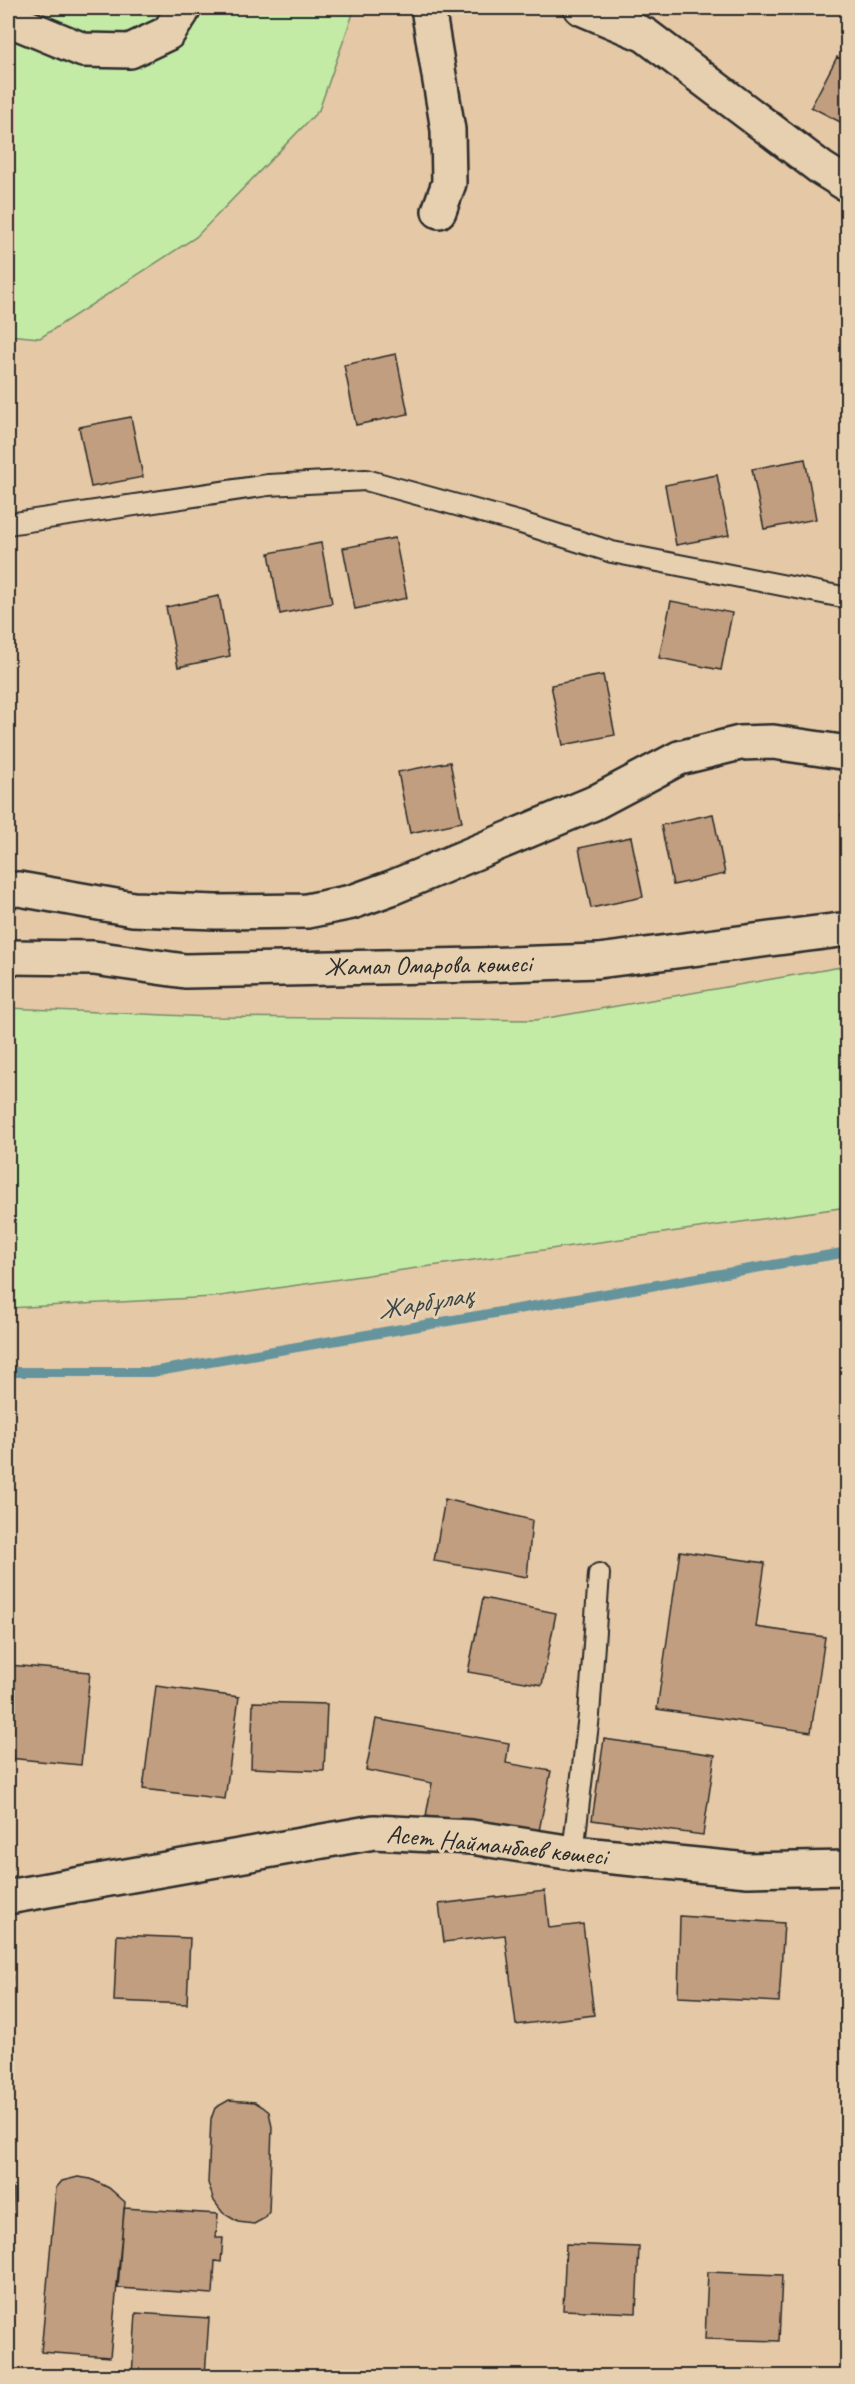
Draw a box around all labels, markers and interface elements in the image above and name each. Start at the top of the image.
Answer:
street label: Жамал Омарова көшесі [324,947,535,983]
water label: Жарбұлақ [375,1276,478,1327]
street label: Асет Найманбаев көшесі [385,1817,612,1873]

